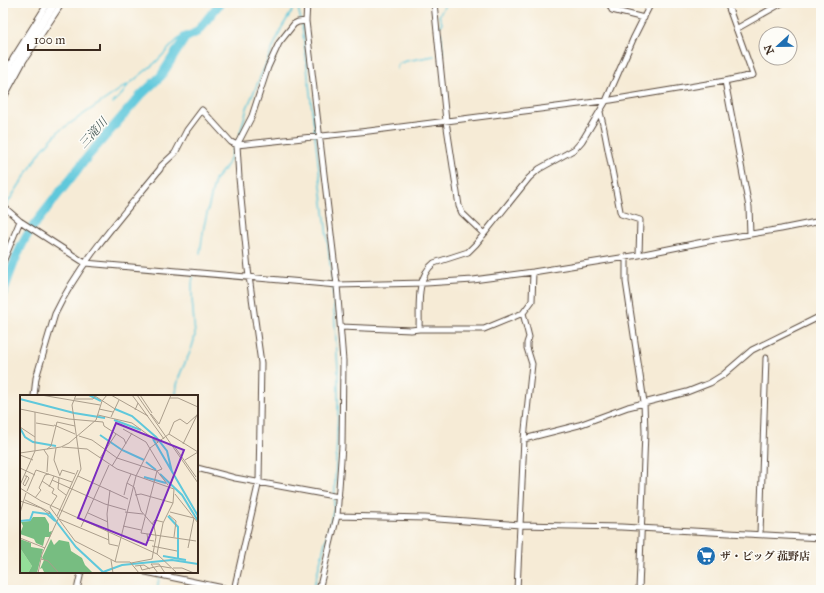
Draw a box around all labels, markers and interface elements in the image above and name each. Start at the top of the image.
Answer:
scale bar [28,26,100,52]
north arrow [758,26,798,66]
text: 100 m [34,33,65,47]
text: N [761,42,777,56]
water label: 三滝川 [76,113,112,151]
inset map [20,395,198,573]
supermarket icon: ザ・ビッグ 菰野店 [695,545,717,567]
place label: ザ・ビッグ 菰野店 [720,550,810,563]

